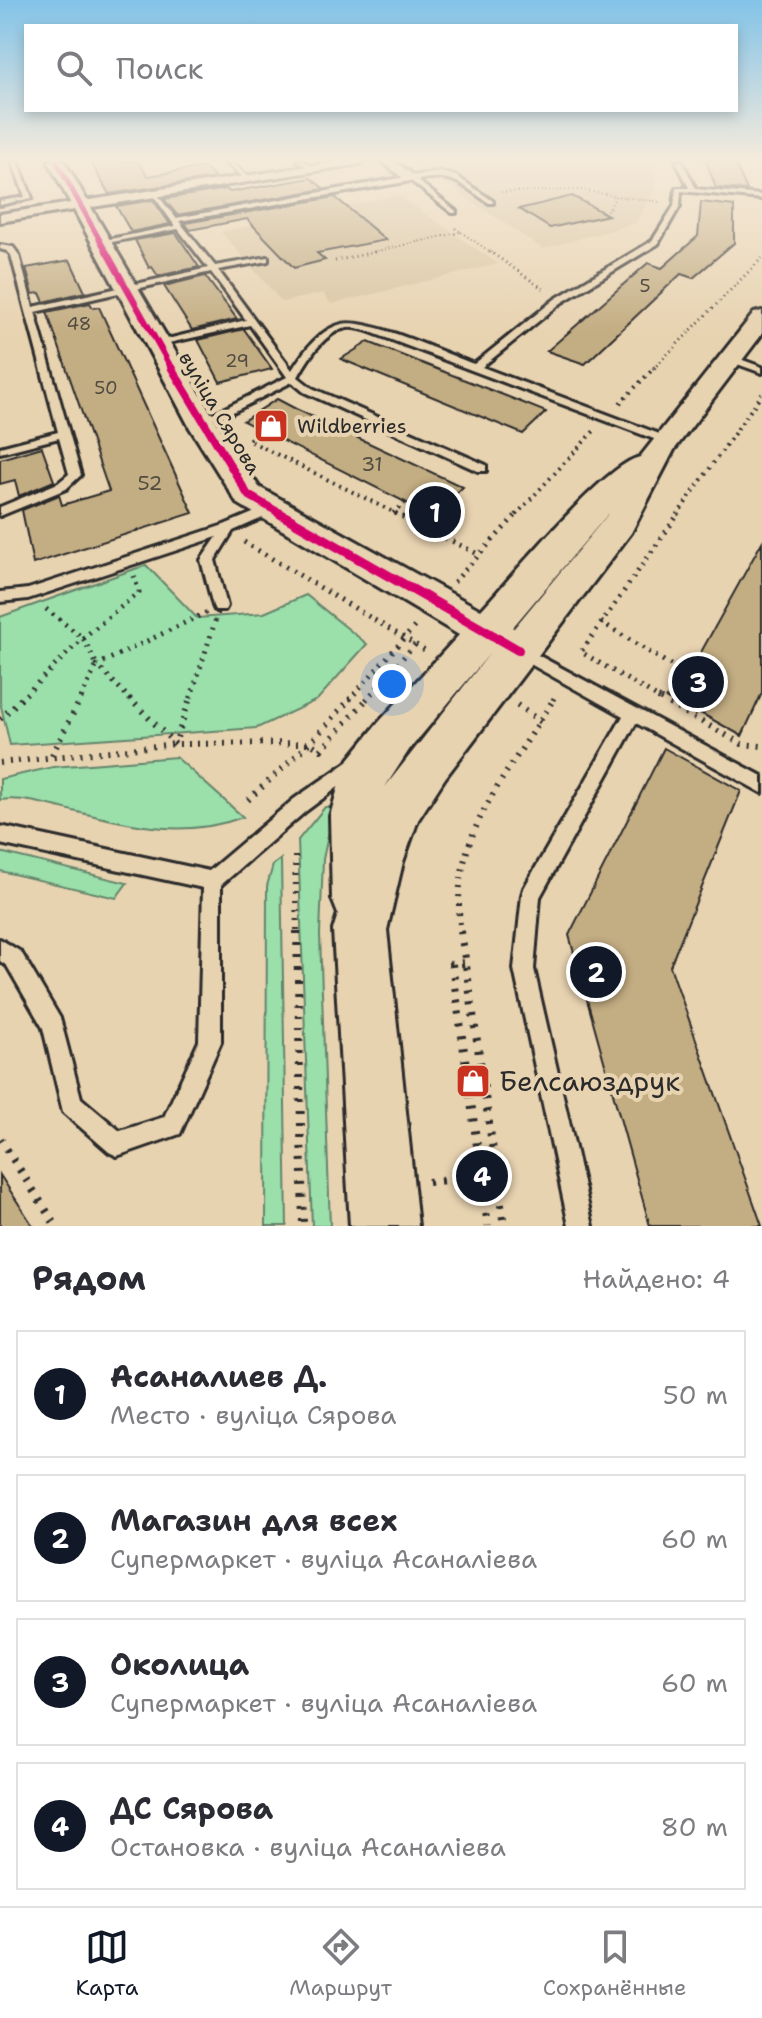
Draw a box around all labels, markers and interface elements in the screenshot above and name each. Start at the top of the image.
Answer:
search box [24,24,738,112]
icon: search [52,46,96,90]
text: Поиск [116,48,204,89]
house number: 5 [639,274,651,298]
house number: 48 [67,312,91,336]
street label: вуліца Сярова [173,347,267,480]
house number: 29 [225,349,249,373]
house number: 50 [94,376,118,400]
shop icon: Wildberries [252,407,290,445]
place label: Wildberries [297,413,407,439]
house number: 31 [361,451,383,477]
house number: 52 [137,470,163,496]
pin: 1 [409,482,461,542]
pin: 3 [672,652,724,712]
your location [372,664,412,704]
pin: 2 [570,942,622,1002]
shop icon: Белсаюздрук [454,1062,492,1100]
place label: Белсаюздрук [499,1062,680,1100]
pin: 4 [456,1146,508,1206]
text: Рядом [32,1255,146,1301]
text: Найдено: 4 [583,1261,730,1296]
text: Асаналиев Д. [110,1356,327,1397]
text: 1 [54,1377,66,1412]
text: 50 m [663,1377,728,1412]
text: Место · вуліца Сярова [110,1397,397,1432]
text: Магазин для всех [110,1500,397,1541]
text: 2 [51,1521,69,1556]
text: 60 m [661,1521,728,1556]
text: Супермаркет · вуліца Асаналіева [110,1541,537,1576]
text: Околица [110,1644,249,1685]
text: 3 [51,1665,69,1700]
text: 60 m [661,1665,728,1700]
text: Супермаркет · вуліца Асаналіева [110,1685,537,1720]
text: ДС Сярова [110,1788,273,1829]
text: 4 [51,1809,69,1844]
text: 80 m [661,1809,728,1844]
text: Остановка · вуліца Асаналіева [110,1829,506,1864]
tab: Карта [75,1925,138,2002]
tab: Маршрут [289,1925,392,2002]
tab: Сохранённые [543,1925,687,2002]

